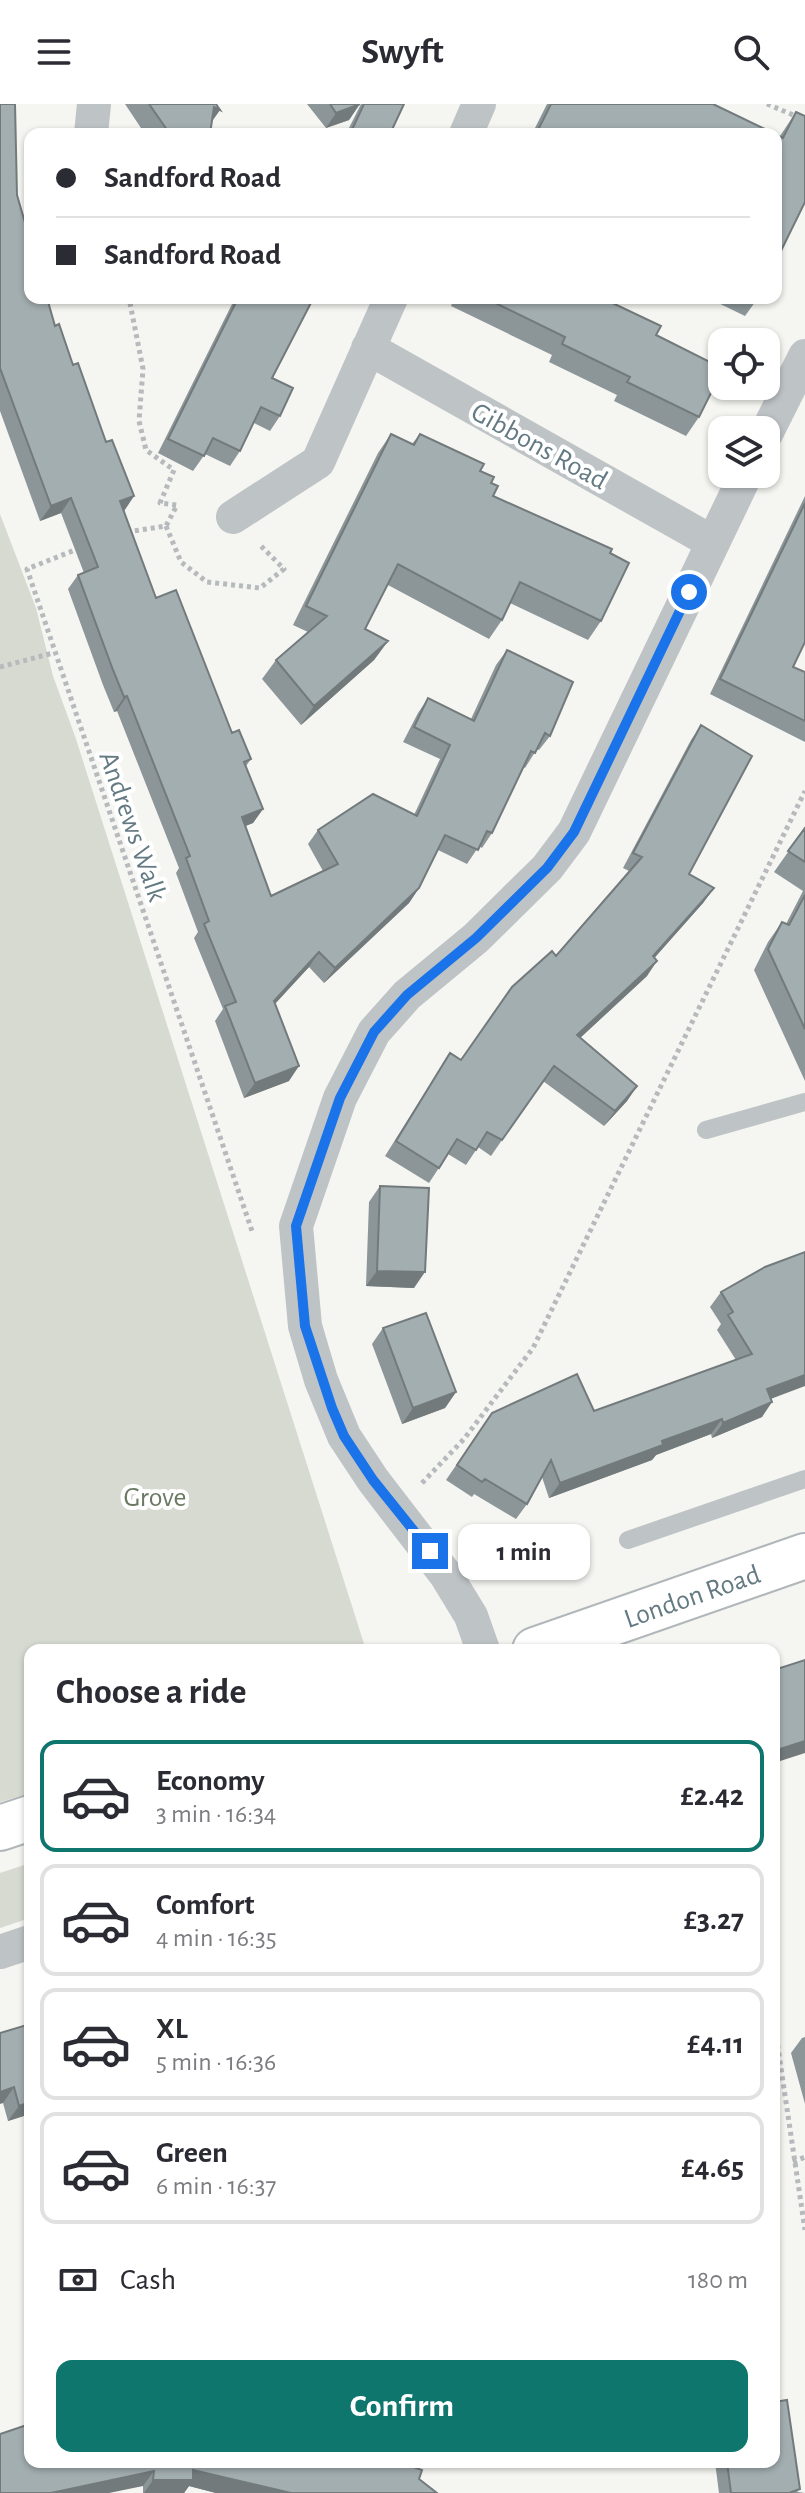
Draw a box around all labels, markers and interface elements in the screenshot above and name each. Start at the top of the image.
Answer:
icon: menu [32,30,76,74]
icon: search [729,30,773,74]
text: Swyft [361,34,444,70]
text: Sandford Road [104,163,281,193]
text: Sandford Road [104,240,281,270]
map controls [708,328,780,488]
button: locate [708,328,780,400]
street label: Gibbons Road [466,398,612,496]
button: layers [708,416,780,488]
route start [671,574,707,610]
street label: Andrews Walk [93,748,171,906]
park label: Grove [124,1484,186,1512]
callout: 1 min [458,1523,590,1579]
route end [412,1533,448,1569]
text: 1 min [497,1539,551,1565]
street label: London Road [621,1561,764,1634]
text: Choose a ride [56,1674,246,1710]
icon: car [60,1760,132,1832]
text: Economy [156,1766,265,1796]
text: £2.42 [680,1781,744,1811]
text: 3 min · 16:34 [156,1801,276,1827]
icon: car [60,1884,132,1956]
text: Comfort [156,1890,255,1920]
text: £3.27 [684,1905,744,1935]
text: 4 min · 16:35 [156,1925,277,1951]
icon: car [60,2008,132,2080]
text: XL [156,2014,188,2044]
text: £4.11 [687,2029,744,2059]
text: 5 min · 16:36 [156,2049,276,2075]
icon: car [60,2132,132,2204]
text: Green [156,2138,228,2168]
text: £4.65 [681,2153,744,2183]
text: 6 min · 16:37 [156,2173,276,2199]
icon: cash [56,2258,100,2302]
text: Cash [120,2265,176,2295]
text: 180 m [688,2267,748,2293]
button: Confirm [56,2360,748,2452]

